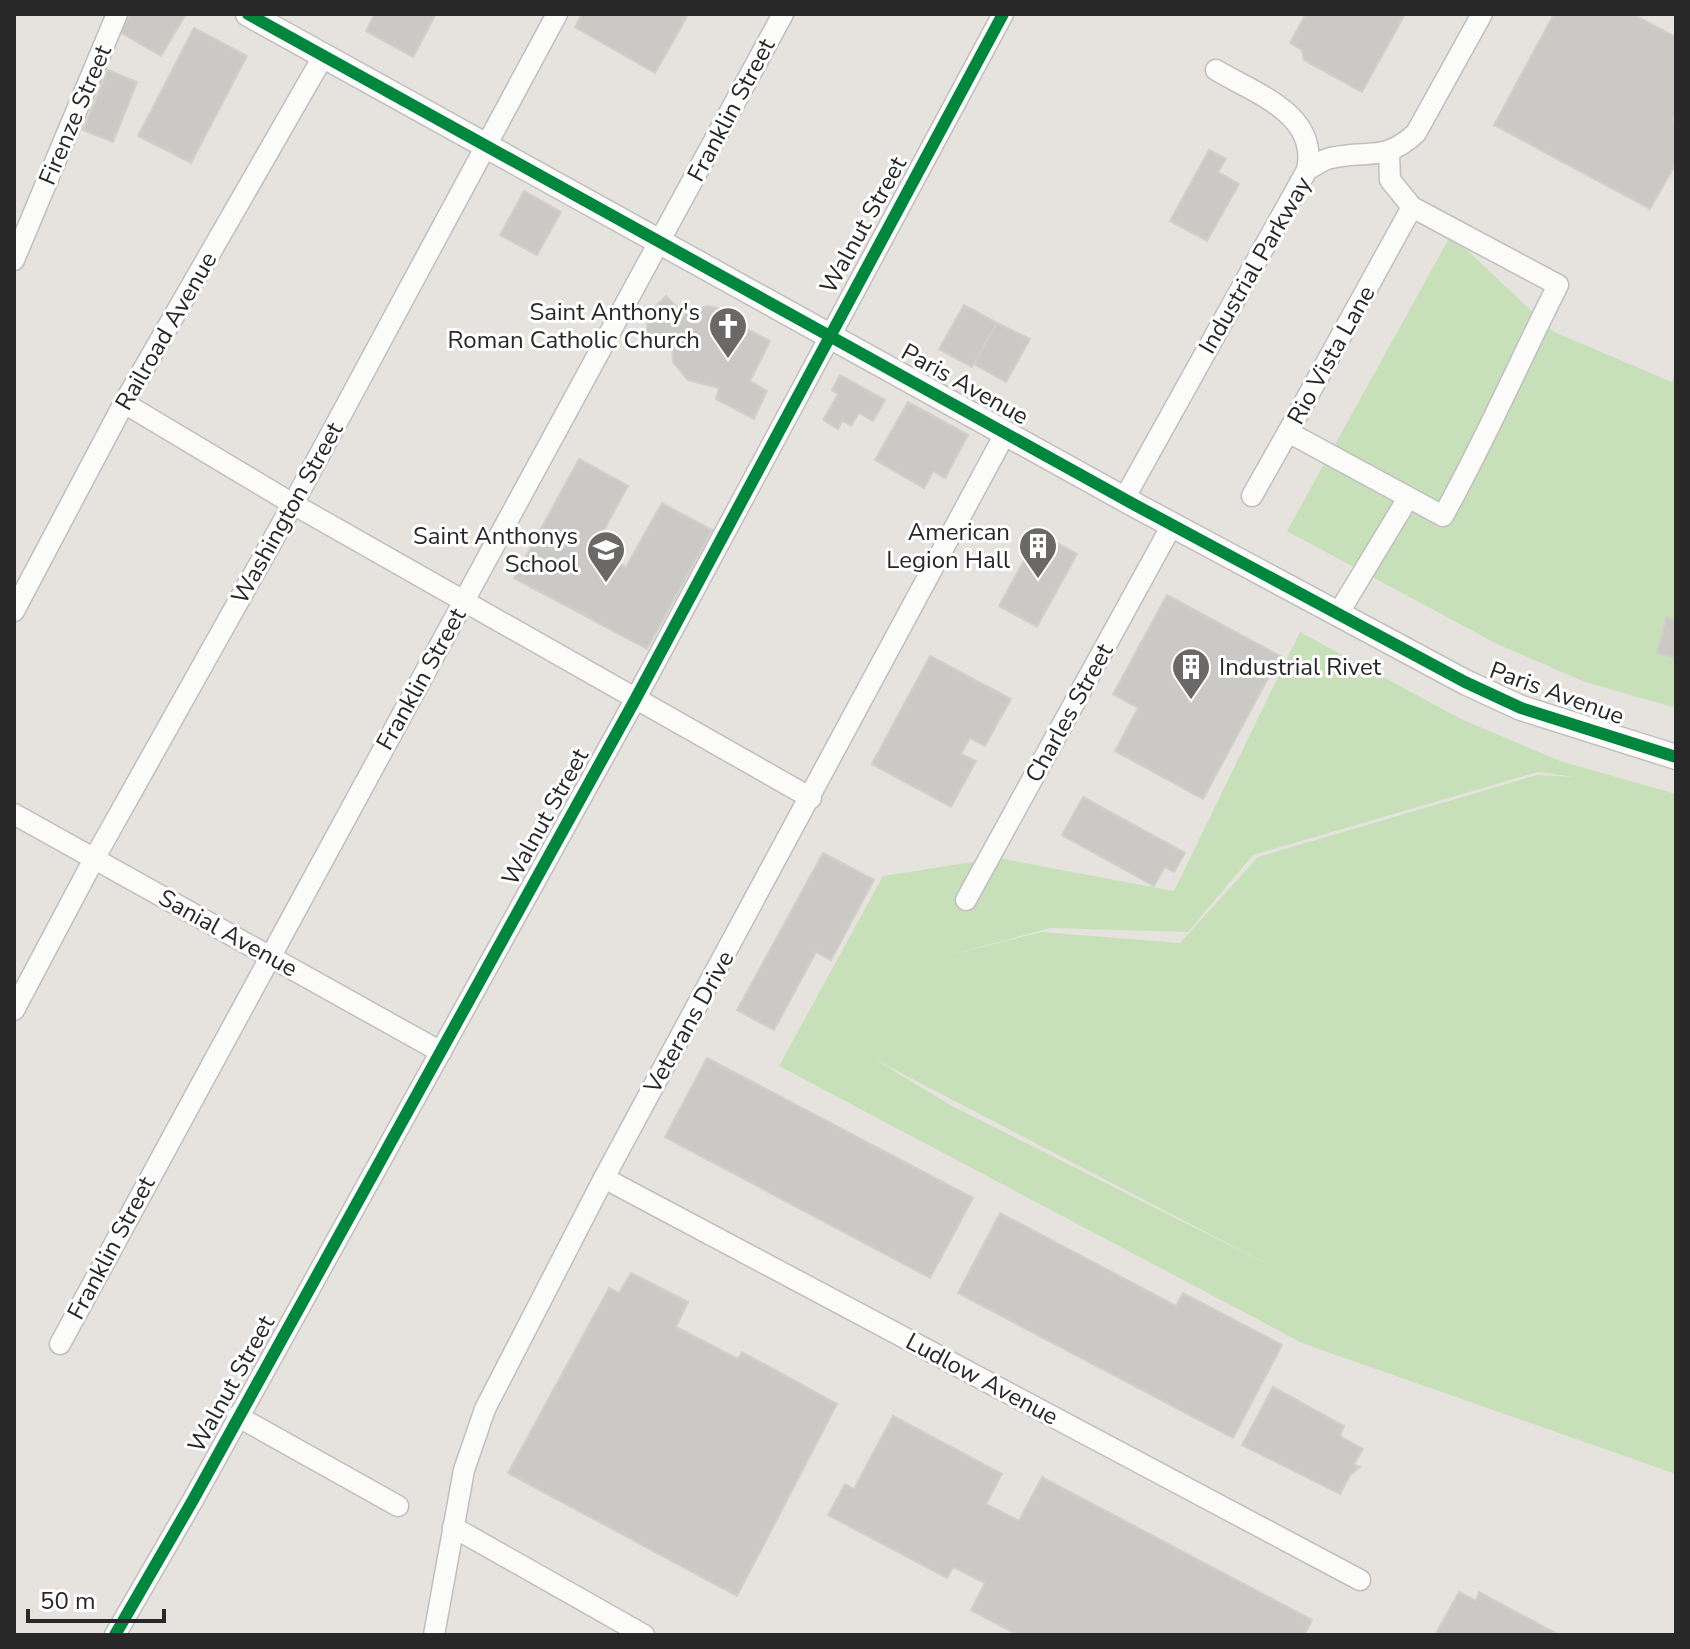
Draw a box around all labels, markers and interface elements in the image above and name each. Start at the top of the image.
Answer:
street label: Franklin Street [680,32,782,187]
street label: Firenze Street [31,40,119,190]
street label: Walnut Street [812,150,914,299]
street label: Industrial Parkway [1191,170,1319,359]
street label: Railroad Avenue [108,246,224,416]
street label: Rio Vista Lane [1280,280,1382,430]
place label: Saint Anthony's Roman Catholic Church [448,296,700,356]
church icon: Saint Anthony's Roman Catholic Church [707,305,749,360]
street label: Paris Avenue [896,336,1034,432]
street label: Washington Street [224,416,351,610]
place label: American Legion Hall [886,516,1010,576]
place label: Saint Anthonys School [413,520,578,580]
building icon: American Legion Hall [1017,525,1059,580]
school or university icon: Saint Anthonys School [585,529,627,584]
street label: Franklin Street [369,602,474,756]
street label: Charles Street [1018,637,1121,788]
building icon: Industrial Rivet [1170,646,1212,701]
place label: Industrial Rivet [1219,651,1382,683]
street label: Paris Avenue [1485,654,1629,732]
street label: Walnut Street [494,742,596,891]
street label: Sanial Avenue [153,882,303,984]
street label: Veterans Drive [636,945,741,1100]
street label: Franklin Street [60,1170,162,1325]
street label: Walnut Street [180,1309,282,1458]
street label: Ludlow Avenue [900,1325,1064,1433]
scale bar [28,1573,164,1623]
text: 50 m [40,1585,96,1617]

